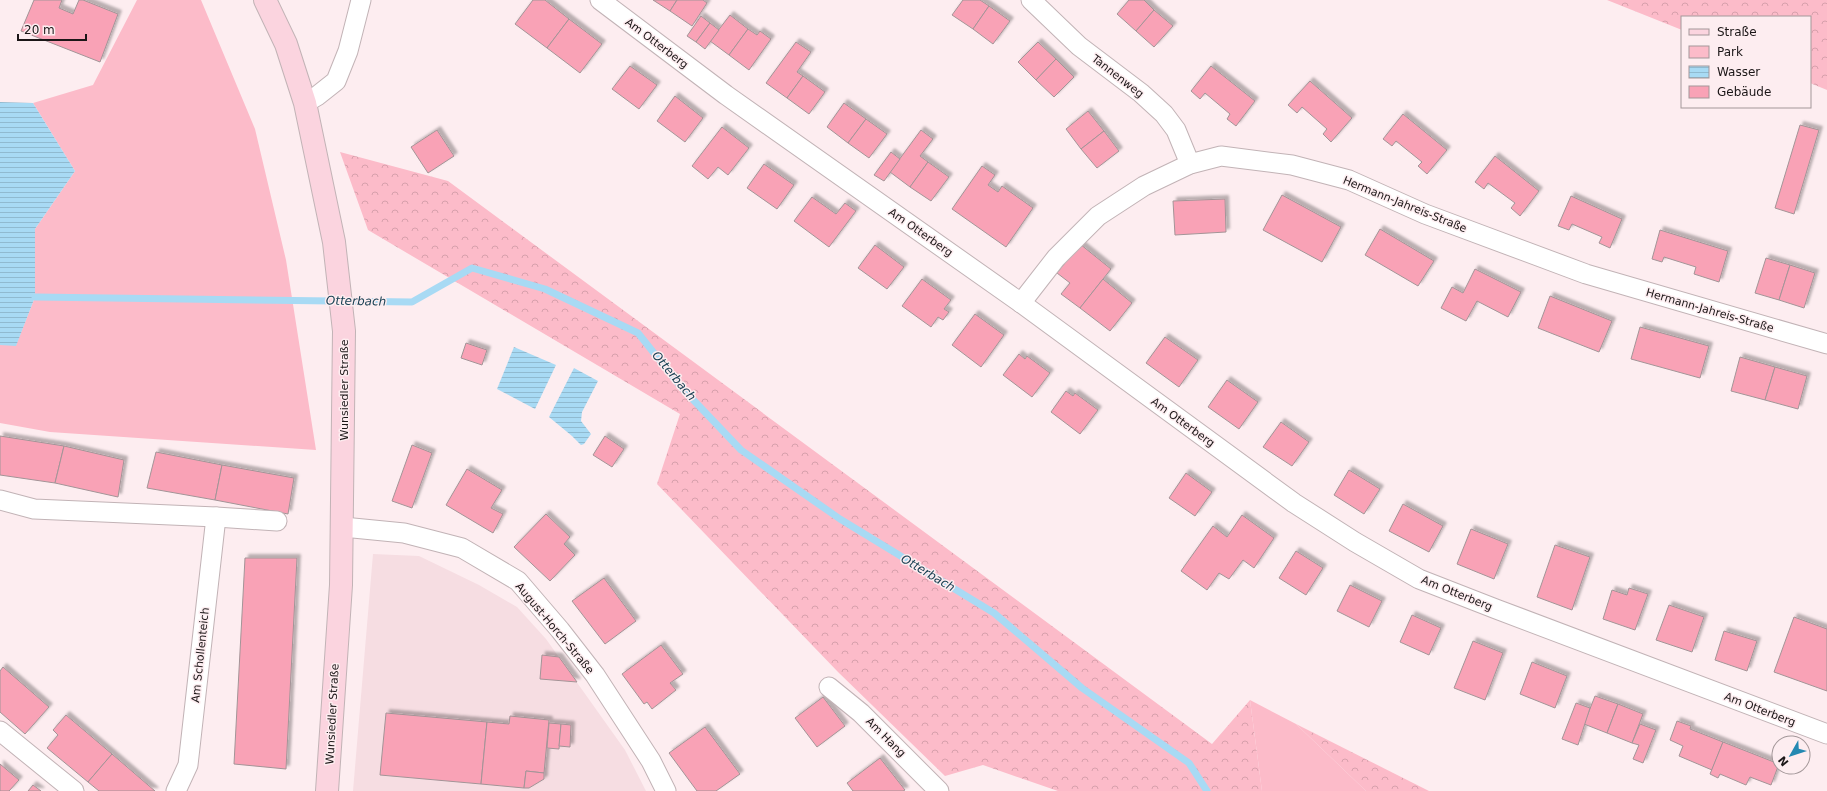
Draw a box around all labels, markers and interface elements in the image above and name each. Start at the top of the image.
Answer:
scale bar [18,16,86,42]
street label: Am Otterberg [623,16,691,71]
legend [1681,16,1811,108]
text: 20 m [24,23,55,37]
text: Straße [1717,25,1757,39]
text: Park [1717,45,1743,59]
street label: Tannenweg [1088,52,1146,101]
text: Wasser [1717,65,1760,79]
text: Gebäude [1717,85,1771,99]
street label: Hermann-Jahreis-Straße [1341,174,1469,235]
street label: Am Otterberg [886,205,955,259]
street label: Hermann-Jahreis-Straße [1644,286,1775,335]
water label: Otterbach [326,293,386,309]
street label: Wunsiedler Straße [338,339,351,441]
water label: Otterbach [649,348,699,404]
street label: Am Otterberg [1148,395,1217,450]
water label: Otterbach [899,551,957,595]
street label: Am Otterberg [1419,573,1494,614]
street label: August-Horch-Straße [513,580,597,677]
street label: Am Schollenteich [189,607,212,703]
street label: Wunsiedler Straße [323,663,342,765]
street label: Am Otterberg [1722,690,1797,729]
street label: Am Hang [863,715,908,760]
north arrow [1771,735,1811,775]
text: N [1776,753,1792,769]

